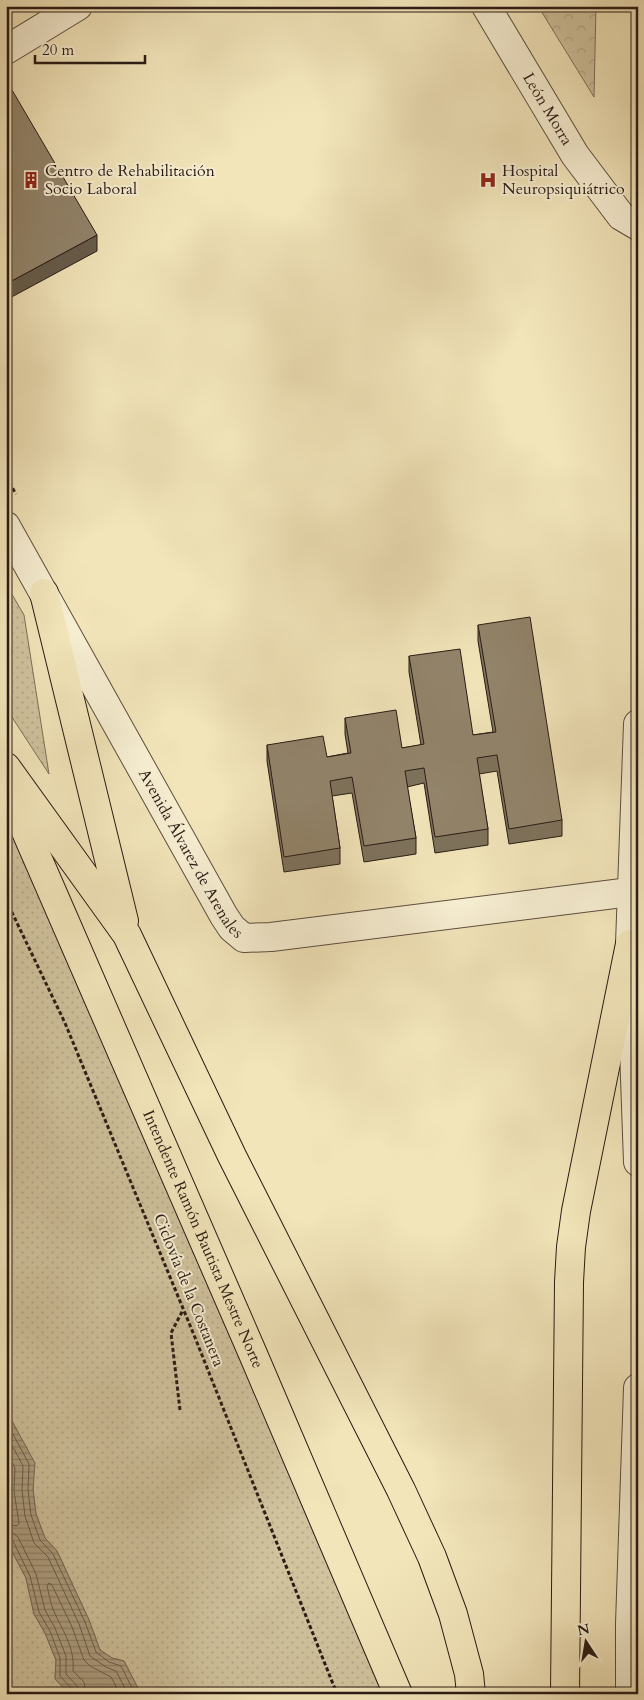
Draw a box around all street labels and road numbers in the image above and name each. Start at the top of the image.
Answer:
street label: León Morra [517,68,578,150]
street label: Avenida Álvarez de Arenales [133,765,247,943]
street label: Intendente Ramón Bautista Mestre Norte [137,1107,269,1372]
street label: Ciclovía de la Costanera [148,1210,230,1370]

